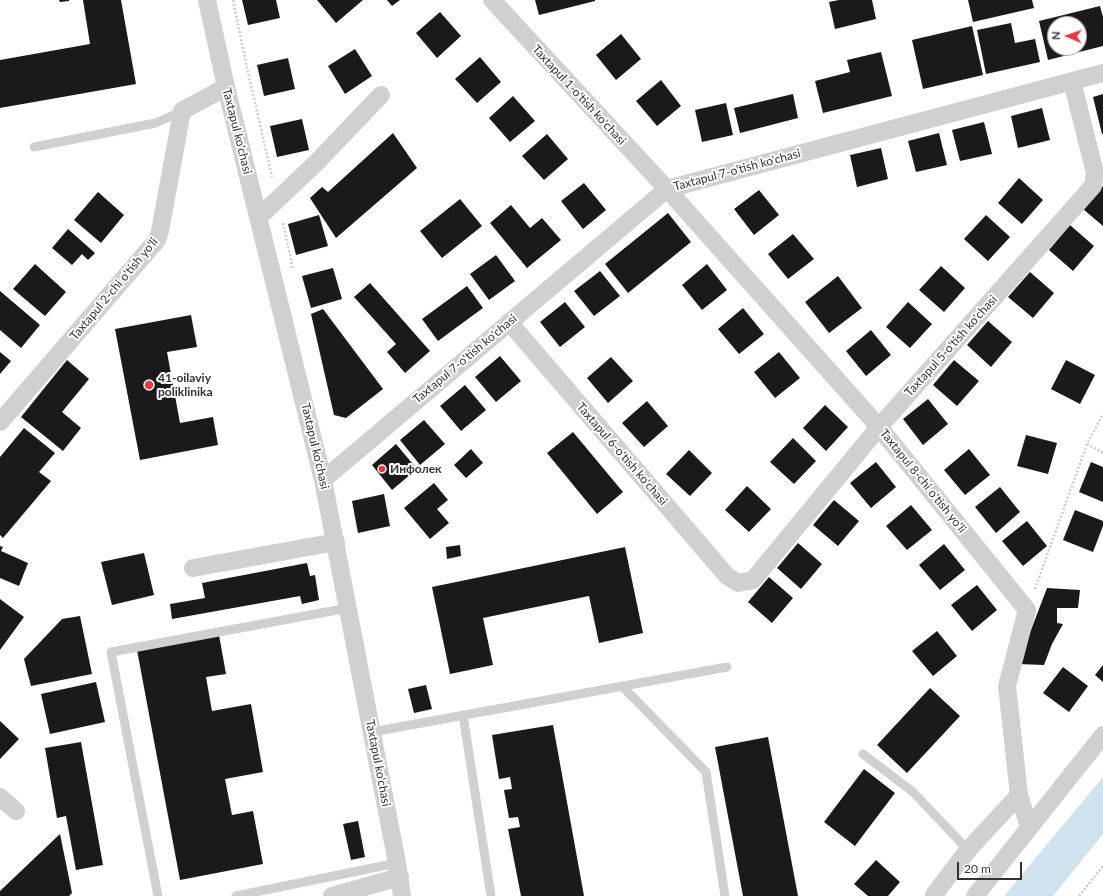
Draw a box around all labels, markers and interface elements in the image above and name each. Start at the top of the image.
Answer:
north arrow [1047,16,1087,56]
text: N [1049,31,1062,40]
street label: Taxtapul 1-o'tish ko'chasi [529,42,629,148]
street label: Taxtapul ko'chasi [219,86,255,176]
street label: Taxtapul 7-o'tish ko'chasi [672,146,802,194]
street label: Taxtapul 2-chi o'tish yo'li [67,235,161,343]
street label: Taxtapul 5-o'tish ko'chasi [902,293,1000,399]
street label: Taxtapul 7-o'tish ko'chasi [410,311,520,407]
place label: 41-oilaviy poliklinika [158,371,213,399]
marker: 41-oilaviy poliklinika [143,379,155,391]
street label: Taxtapul 6-o'tish ko'chasi [574,400,670,508]
street label: Taxtapul ko'chasi [298,401,332,491]
street label: Taxtapul 8-chi o'tish yo'li [877,426,969,536]
place label: Инфолек [390,462,442,476]
marker: Инфолек [377,464,387,474]
street label: Taxtapul ko'chasi [363,718,393,808]
scale bar [959,854,1024,880]
text: 20 m [964,861,991,876]

